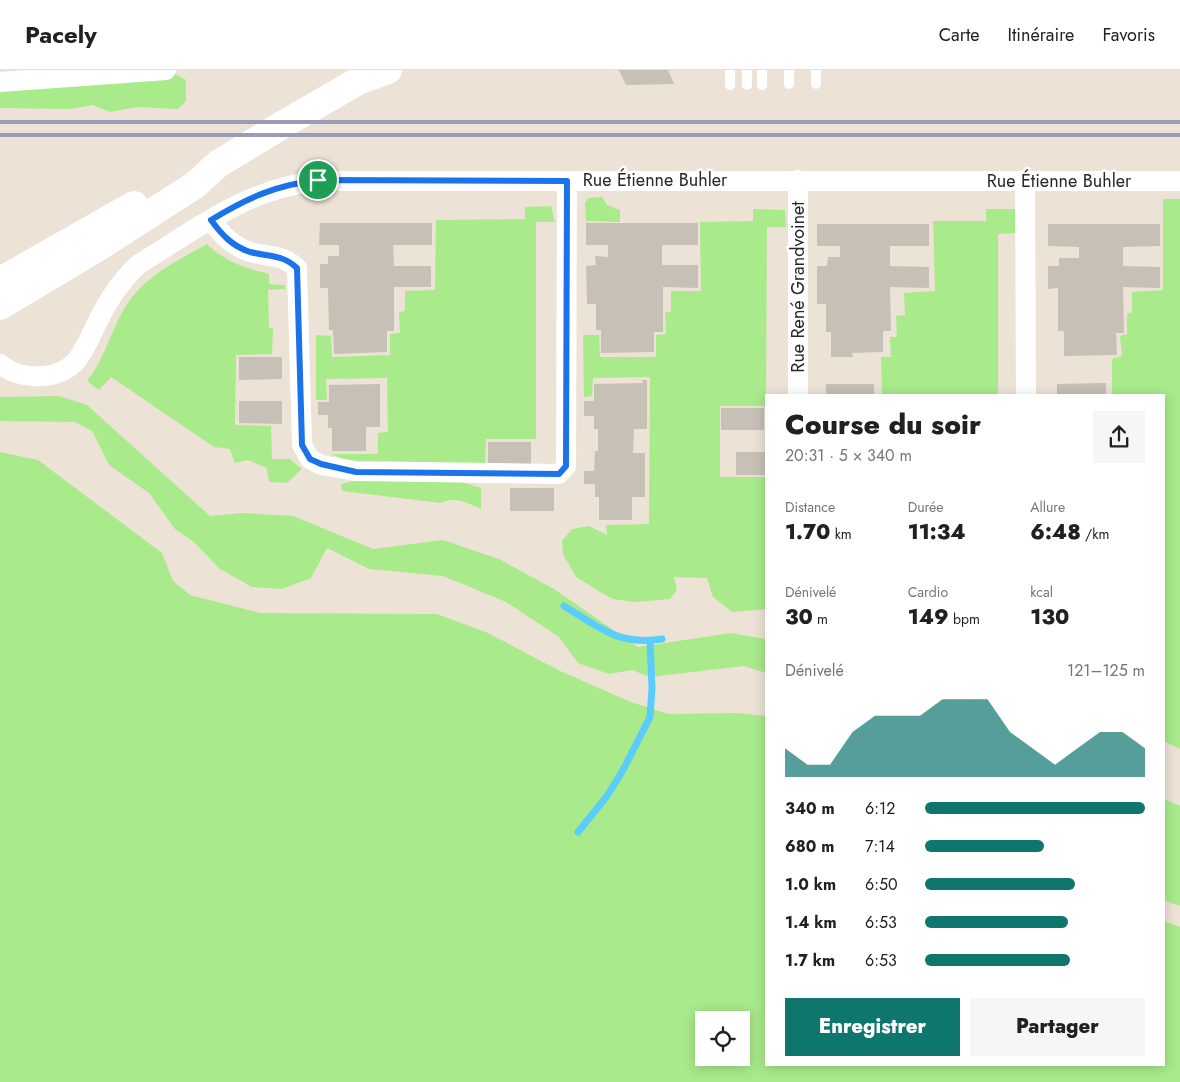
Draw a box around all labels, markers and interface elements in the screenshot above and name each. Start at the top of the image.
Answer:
text: Pacely [25,17,97,52]
text: Carte [939,22,980,48]
text: Itinéraire [1008,22,1074,48]
text: Favoris [1102,22,1155,48]
pin [297,159,339,201]
icon: arrive [304,166,332,194]
street label: Rue Étienne Buhler [583,167,728,193]
street label: Rue Étienne Buhler [987,168,1132,194]
street label: Rue René Grandvoinet [785,201,811,373]
text: Course du soir [785,404,981,445]
button: share [1093,411,1145,463]
text: 20:31 · 5 × 340 m [785,444,912,467]
text: Distance [785,497,835,517]
text: Durée [908,497,944,517]
text: Allure [1030,497,1065,517]
text: 1.70 [785,517,830,547]
text: 11:34 [908,517,966,547]
text: 6:48 [1030,517,1081,547]
text: km [830,524,852,544]
text: /km [1081,524,1109,544]
text: Dénivelé [785,582,836,602]
text: Cardio [908,582,948,602]
text: kcal [1030,582,1053,602]
text: 30 [785,602,813,632]
text: 149 [908,602,949,632]
text: 130 [1030,602,1069,632]
text: m [813,609,828,629]
text: bpm [949,609,980,629]
text: Dénivelé [785,659,844,682]
text: 121–125 m [1067,659,1145,682]
text: 340 m [785,797,835,820]
text: 6:12 [865,797,895,820]
text: 680 m [785,835,834,858]
text: 7:14 [865,835,895,858]
text: 1.0 km [785,873,836,896]
text: 6:50 [865,873,898,896]
text: 1.4 km [785,911,837,934]
text: 6:53 [865,911,897,934]
text: 1.7 km [785,949,835,972]
text: 6:53 [865,949,897,972]
button: Enregistrer [785,998,960,1056]
button: Partager [970,998,1145,1056]
map controls [695,1011,750,1066]
button: locate [695,1011,750,1066]

